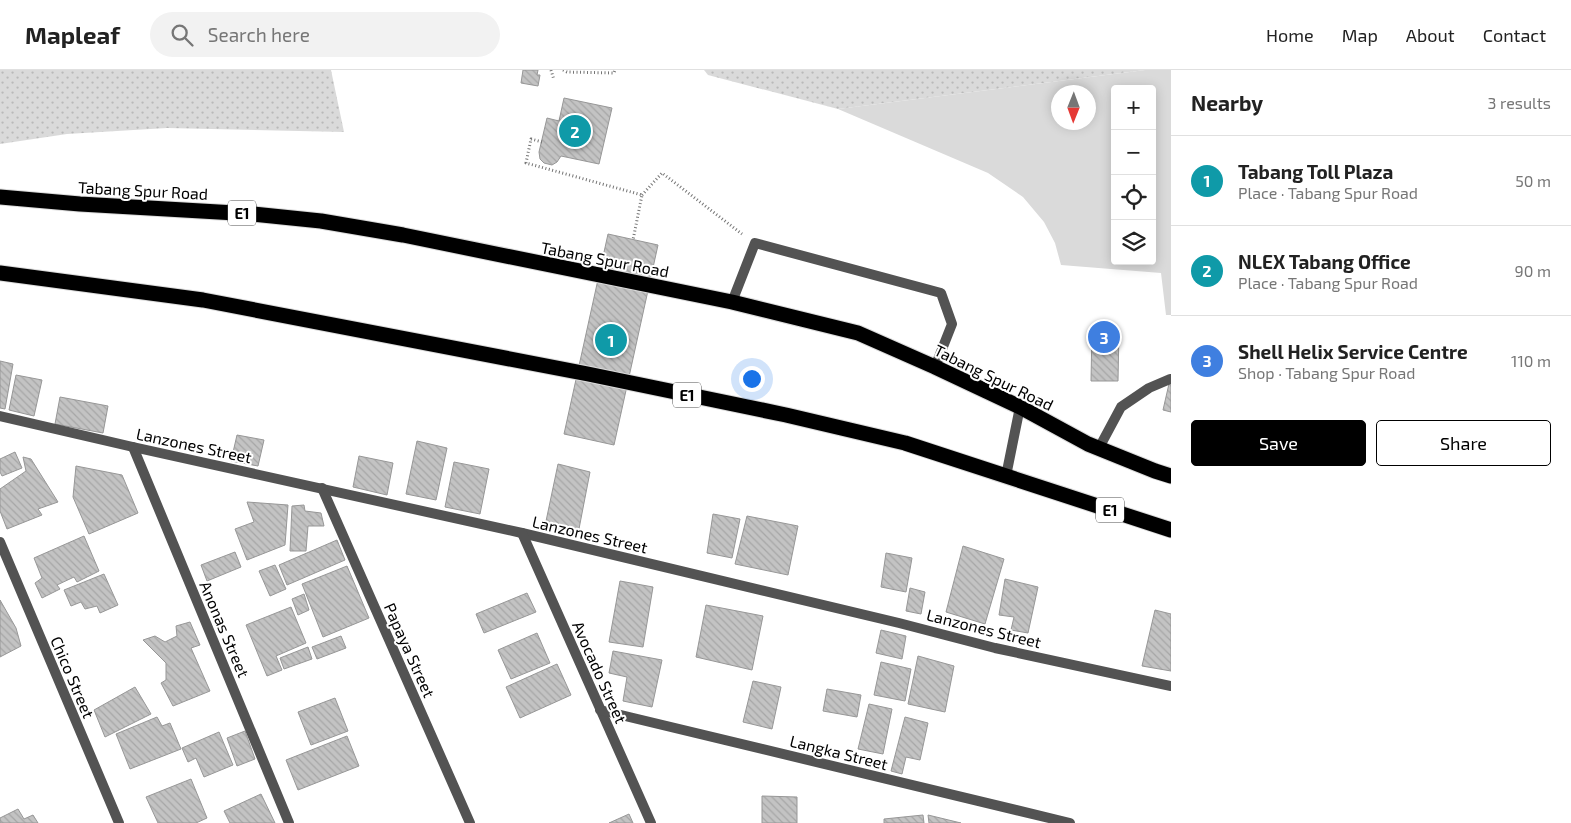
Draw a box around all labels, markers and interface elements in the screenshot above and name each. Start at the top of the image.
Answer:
search box [150,12,500,57]
text: Mapleaf [25,20,120,49]
icon: search [168,21,196,49]
text: Search here [208,23,310,46]
text: Home [1266,24,1314,46]
text: Map [1342,24,1378,46]
text: About [1406,24,1455,46]
text: Contact [1483,24,1546,46]
north arrow [1051,85,1096,130]
map controls [1111,85,1156,265]
button: + [1111,85,1156,130]
text: Nearby [1191,90,1263,115]
text: 3 results [1488,93,1551,112]
pin: 2 [559,112,591,150]
button: − [1111,130,1156,175]
text: Tabang Toll Plaza [1238,160,1393,183]
text: 1 [1204,171,1210,190]
text: 50 m [1515,171,1551,190]
button: locate [1111,175,1156,220]
street label: Tabang Spur Road [78,177,208,203]
text: Place · Tabang Spur Road [1238,183,1418,202]
road number: E1 [228,200,256,226]
button: layers [1111,220,1156,265]
street label: Tabang Spur Road [539,237,671,281]
text: NLEX Tabang Office [1238,250,1411,273]
text: 2 [1202,261,1212,280]
text: 90 m [1515,261,1551,280]
text: Place · Tabang Spur Road [1238,273,1418,292]
pin: 3 [1088,318,1120,356]
pin: 1 [595,321,627,359]
street label: Tabang Spur Road [931,340,1057,414]
text: Shell Helix Service Centre [1238,340,1468,363]
text: 3 [1202,351,1212,370]
text: 110 m [1511,351,1551,370]
text: Shop · Tabang Spur Road [1238,363,1415,382]
your location [739,366,765,392]
road number: E1 [673,382,701,408]
button: Save [1191,420,1366,466]
button: Share [1376,420,1551,466]
street label: Lanzones Street [135,423,253,467]
road number: E1 [1096,498,1124,522]
street label: Lanzones Street [531,512,649,556]
street label: Anonas Street [196,578,254,680]
street label: Papaya Street [381,600,439,700]
street label: Lanzones Street [925,605,1043,651]
street label: Avocado Street [569,618,631,726]
street label: Chico Street [47,633,99,721]
street label: Langka Street [788,731,890,773]

